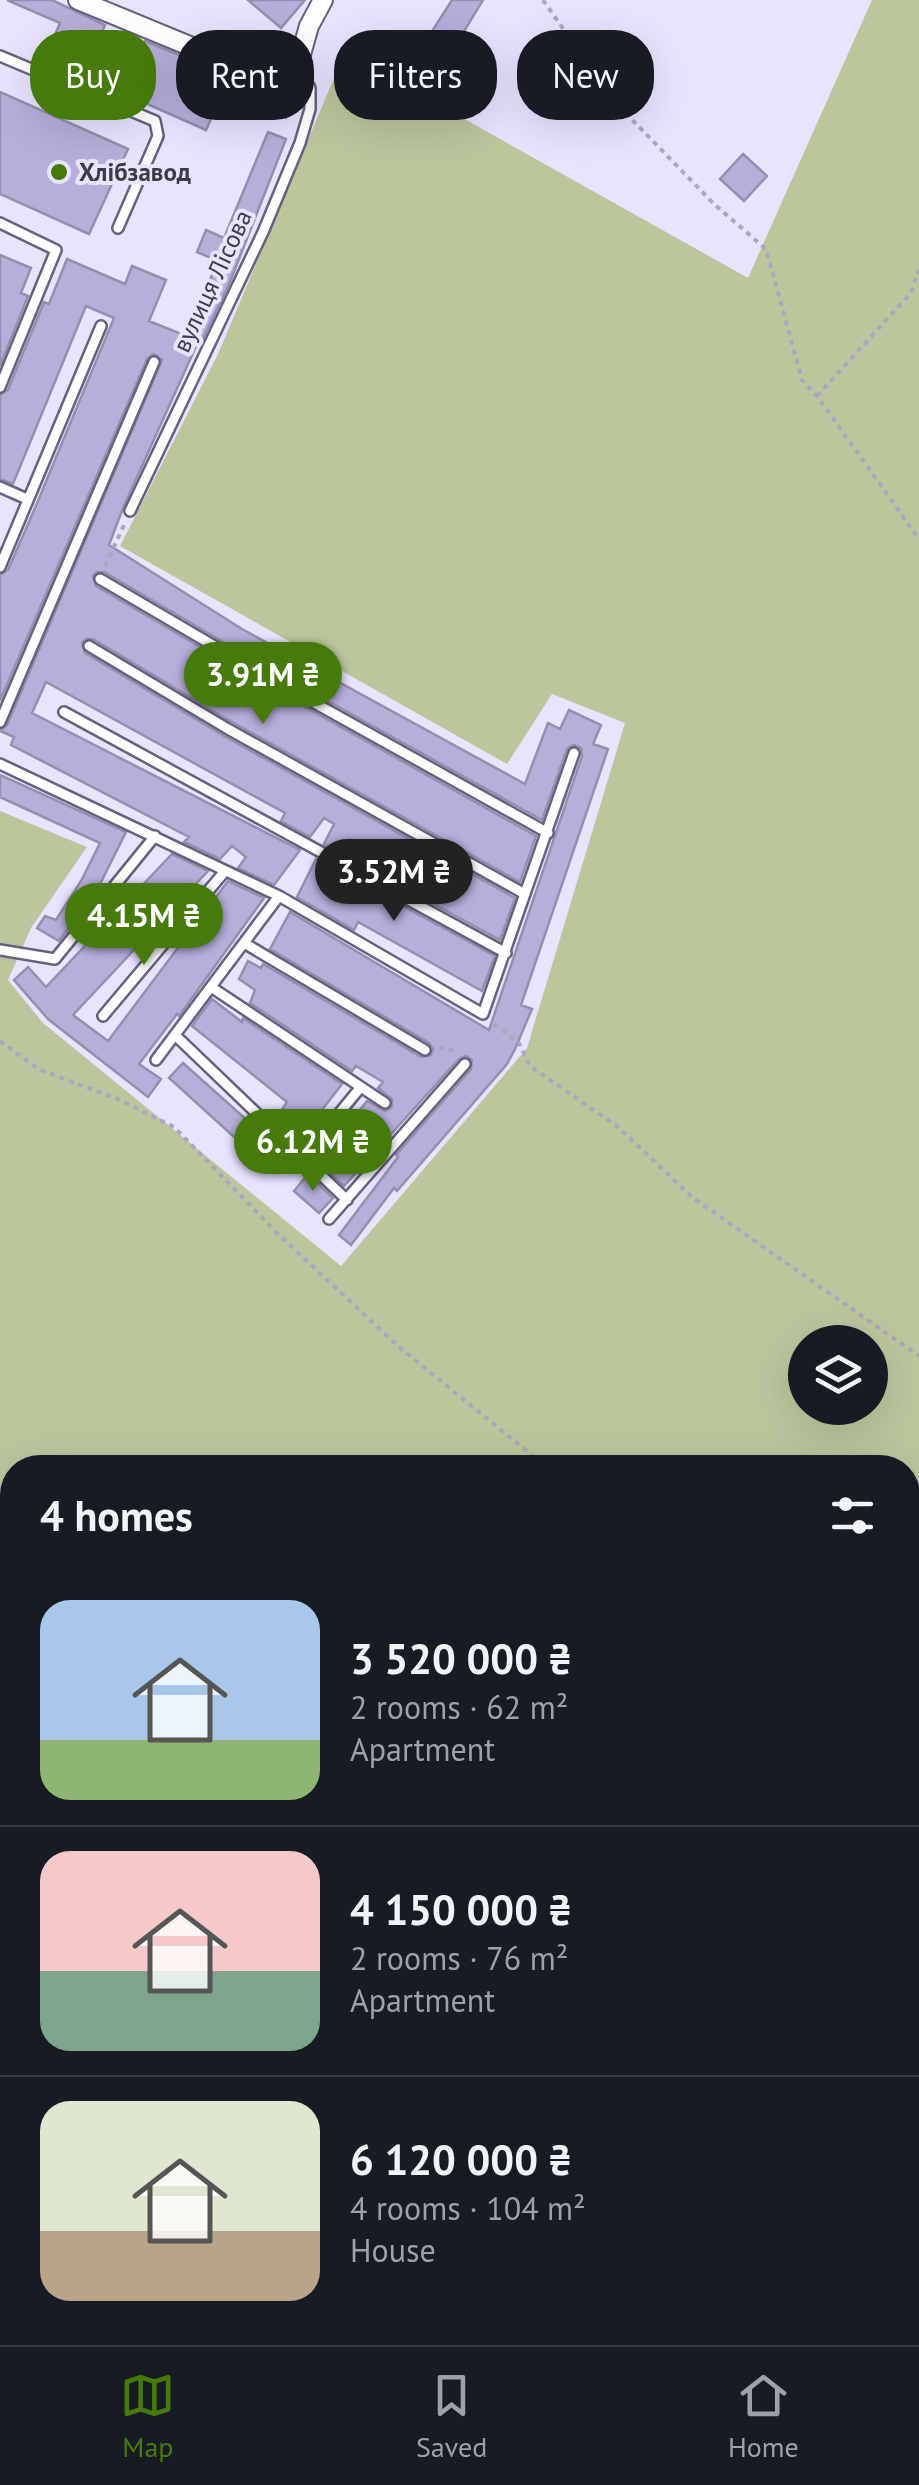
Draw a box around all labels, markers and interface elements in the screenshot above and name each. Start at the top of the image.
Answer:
chip: Buy [30,30,156,120]
chip: Rent [176,30,314,120]
chip: Filters [334,30,497,120]
chip: New [517,30,654,120]
place label: Хлібзавод [79,156,191,188]
marker: Хлібзавод [48,161,70,183]
street label: вулиця Лісова [165,205,259,357]
pin: 3.91M ₴ [171,642,355,727]
text: 3.91M ₴ [206,653,320,695]
pin: 3.52M ₴ [302,839,486,924]
text: 3.52M ₴ [337,850,451,892]
pin: 4.15M ₴ [52,883,236,968]
text: 4.15M ₴ [87,894,201,936]
pin: 6.12M ₴ [221,1109,405,1194]
text: 6.12M ₴ [256,1120,370,1162]
map controls [788,1325,888,1425]
button: layers [788,1325,888,1425]
text: 4 homes [40,1488,193,1543]
icon: filters [825,1488,880,1543]
text: 3 520 000 ₴ [350,1631,572,1686]
icon: home [120,1640,240,1760]
text: 2 rooms · 62 m² [350,1686,568,1728]
text: Apartment [350,1728,495,1770]
text: 4 150 000 ₴ [350,1882,572,1937]
icon: home [120,1891,240,2011]
text: 2 rooms · 76 m² [350,1937,568,1979]
text: Apartment [350,1979,495,2021]
text: 6 120 000 ₴ [350,2132,572,2187]
icon: home [120,2141,240,2261]
text: 4 rooms · 104 m² [350,2187,586,2229]
text: House [350,2229,436,2271]
tab: Map [120,2368,175,2465]
tab: Saved [416,2368,487,2465]
tab: Home [728,2368,799,2465]

